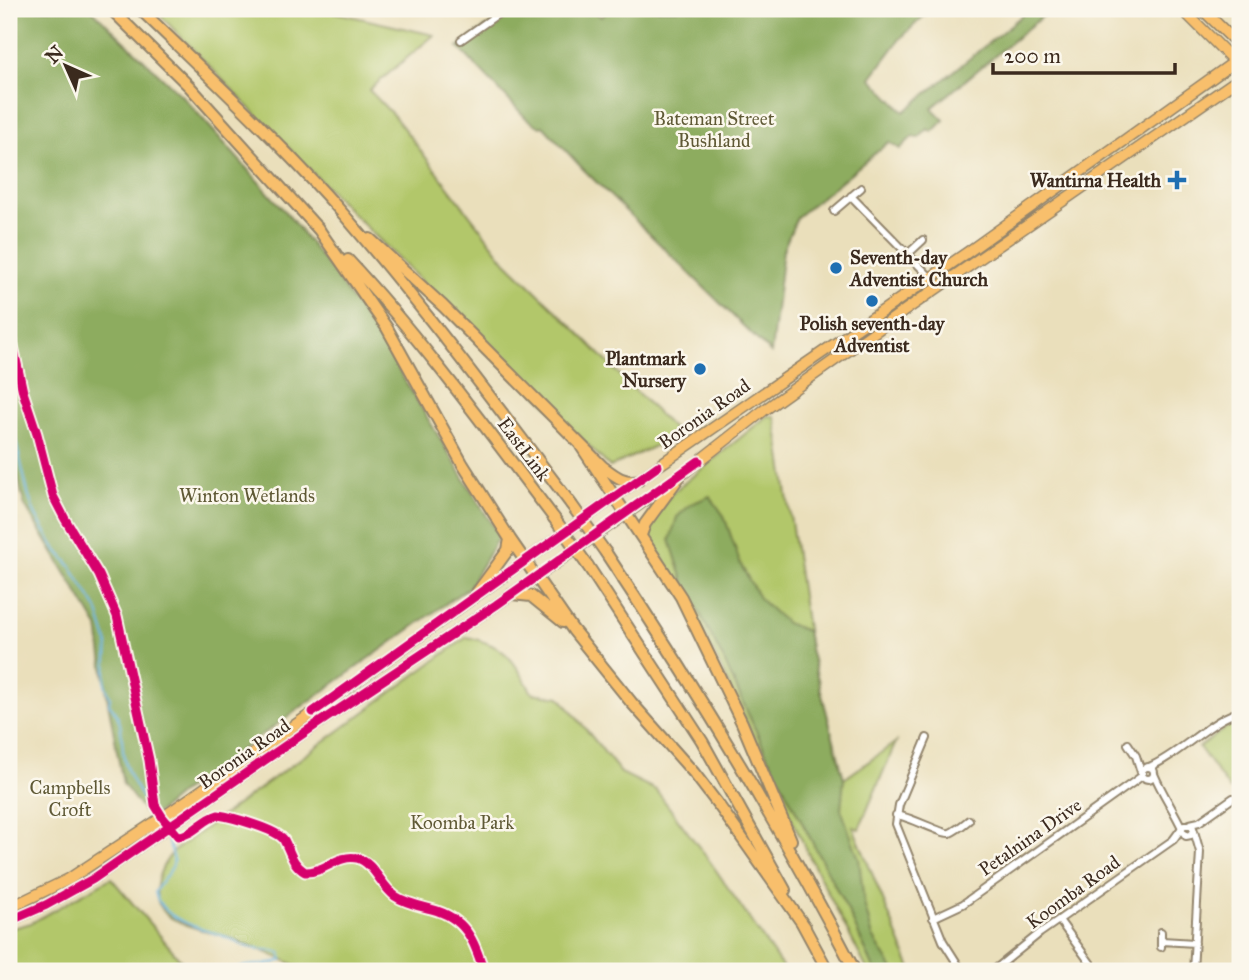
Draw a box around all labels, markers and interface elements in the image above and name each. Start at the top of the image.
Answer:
north arrow [32,32,102,102]
scale bar [993,32,1176,76]
text: N [40,40,68,68]
text: 200 m [1004,43,1061,69]
park label: Bateman Street Bushland [654,107,775,152]
place label: Wantirna Health [1030,169,1161,192]
marker: Wantirna Health [1167,170,1187,190]
place label: Seventh-day Adventist Church [848,246,988,291]
marker: Seventh-day Adventist Church [828,260,844,276]
marker: Polish seventh-day Adventist [864,293,880,309]
place label: Polish seventh-day Adventist [799,312,946,357]
place label: Plantmark Nursery [605,347,687,393]
marker: Plantmark Nursery [692,361,708,377]
street label: Boronia Road [654,374,755,454]
street label: EastLink [493,413,555,485]
park label: Winton Wetlands [179,484,315,507]
street label: Boronia Road [194,714,295,794]
park label: Campbells Croft [30,776,110,821]
street label: Petalnina Drive [974,793,1086,881]
park label: Koomba Park [410,811,514,834]
street label: Koomba Road [1022,850,1125,934]

